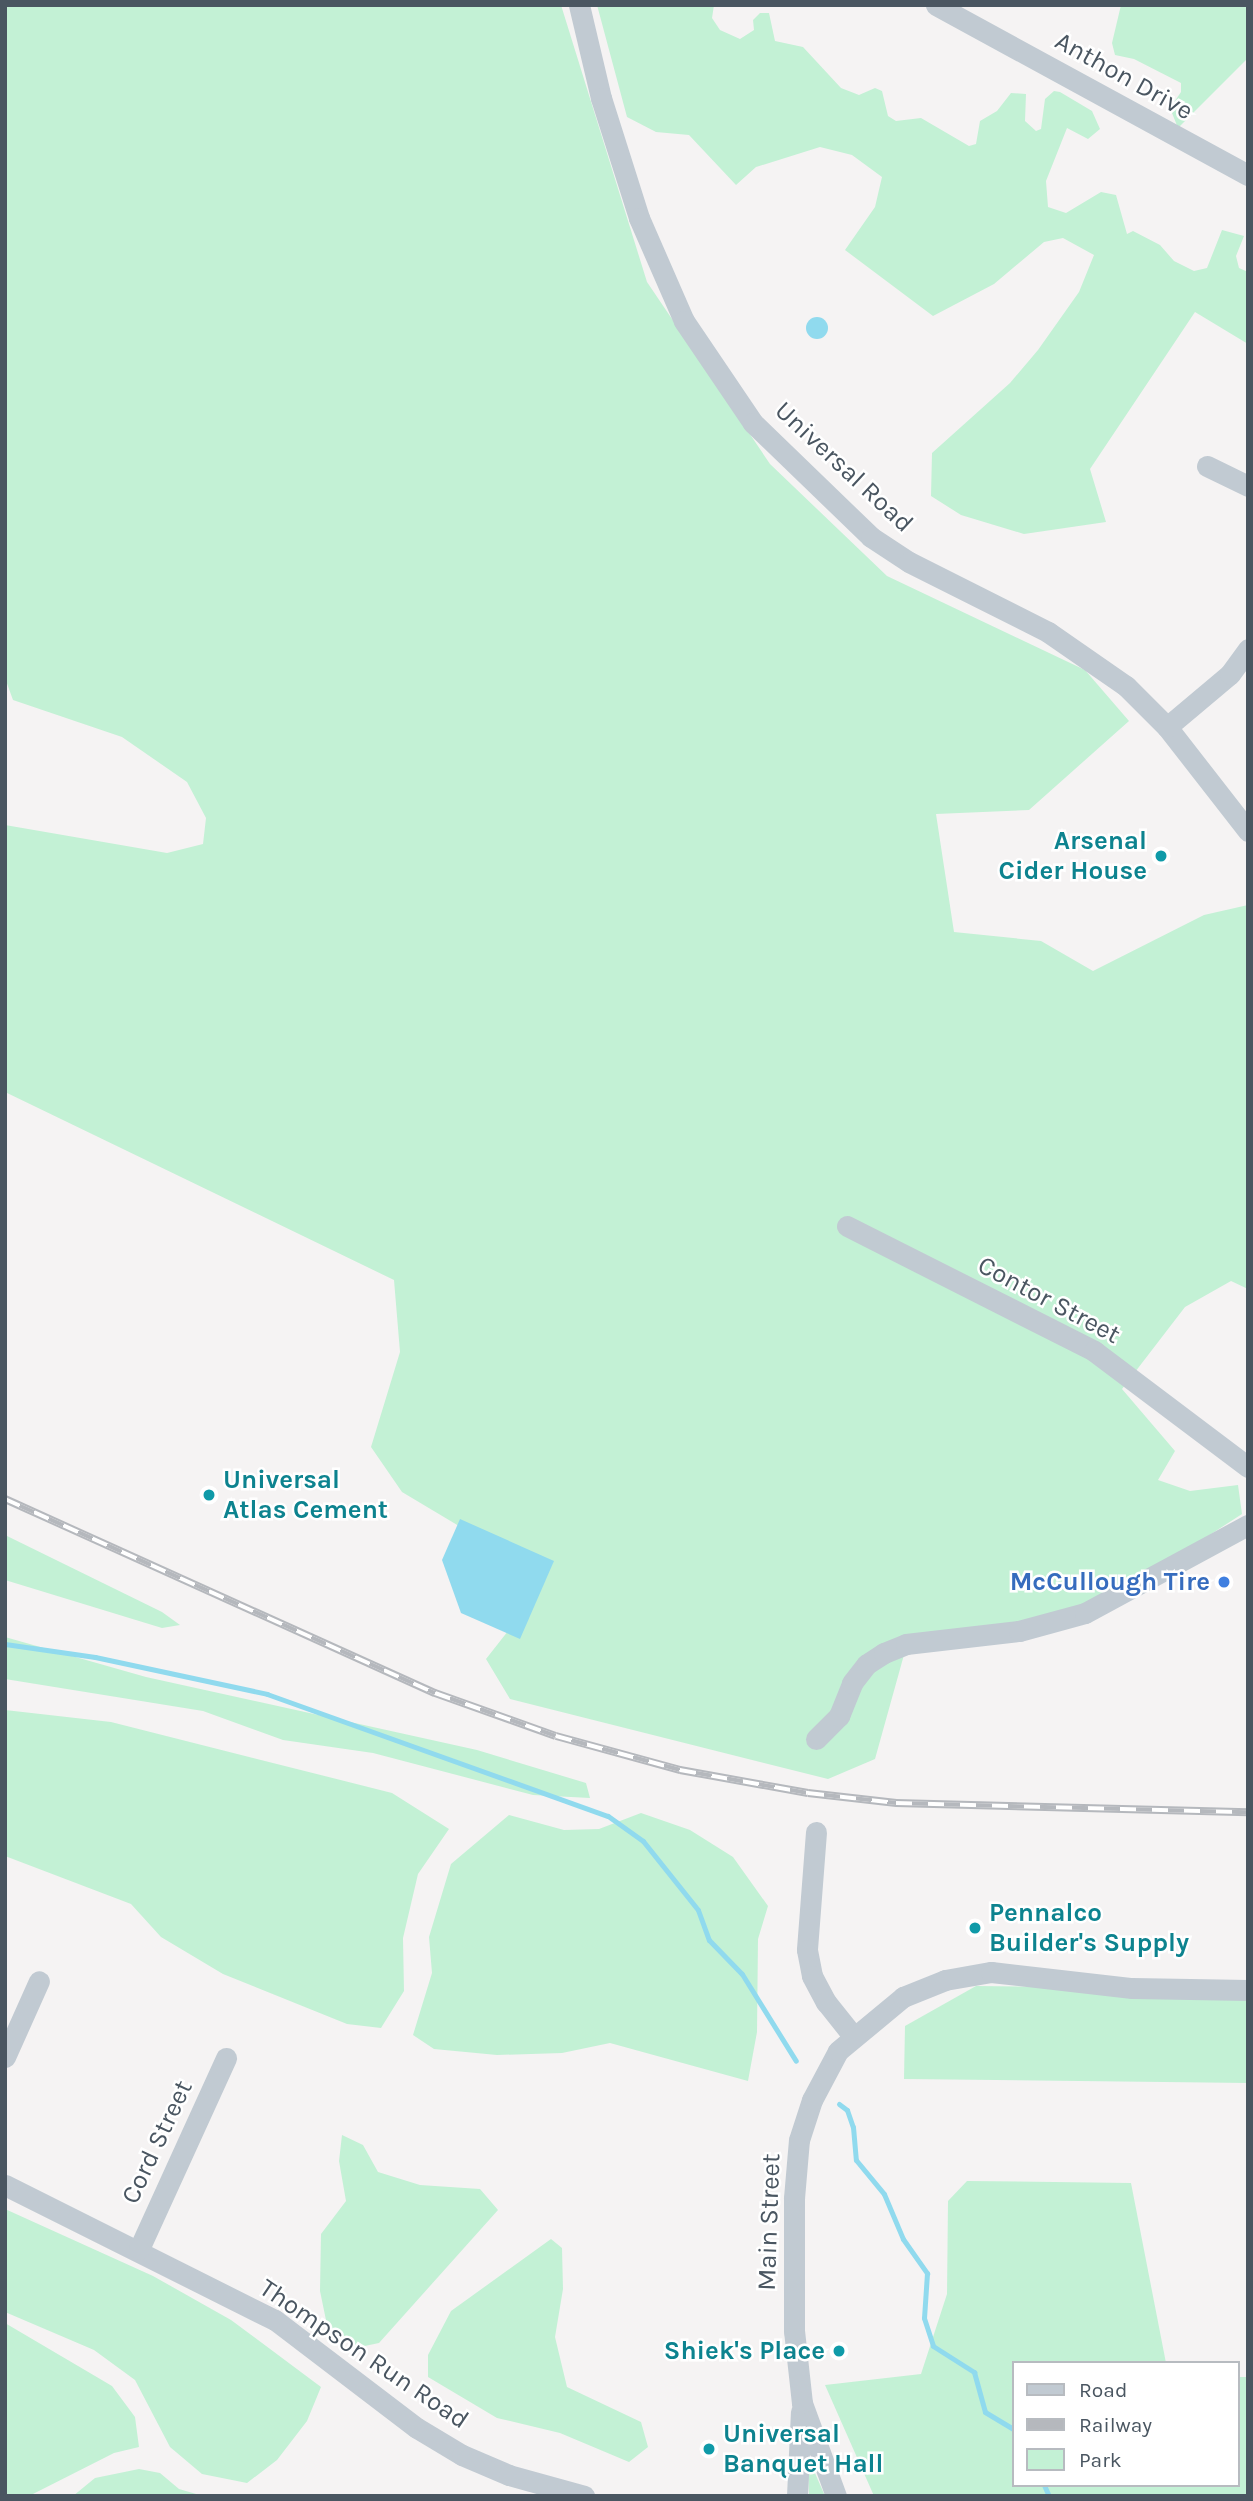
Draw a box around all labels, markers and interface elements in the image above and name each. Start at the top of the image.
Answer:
street label: Anthon Drive [1050,25,1198,127]
street label: Universal Road [768,395,920,539]
place label: Arsenal Cider House [999,825,1147,886]
marker: Arsenal Cider House [1153,848,1169,864]
street label: Contor Street [972,1249,1126,1351]
place label: Universal Atlas Cement [223,1464,388,1526]
marker: Universal Atlas Cement [201,1487,217,1503]
place label: McCullough Tire [1010,1566,1210,1598]
marker: McCullough Tire [1216,1574,1232,1590]
place label: Pennalco Builder's Supply [989,1897,1189,1958]
marker: Pennalco Builder's Supply [967,1920,983,1936]
street label: Cord Street [115,2075,199,2209]
street label: Main Street [751,2153,787,2291]
street label: Thompson Run Road [253,2272,475,2436]
place label: Shiek's Place [664,2335,825,2367]
marker: Shiek's Place [831,2343,847,2359]
legend [1012,2361,1239,2487]
text: Road [1079,2378,1127,2402]
text: Railway [1079,2413,1152,2437]
place label: Universal Banquet Hall [723,2418,883,2480]
marker: Universal Banquet Hall [701,2441,717,2457]
text: Park [1079,2448,1122,2472]

